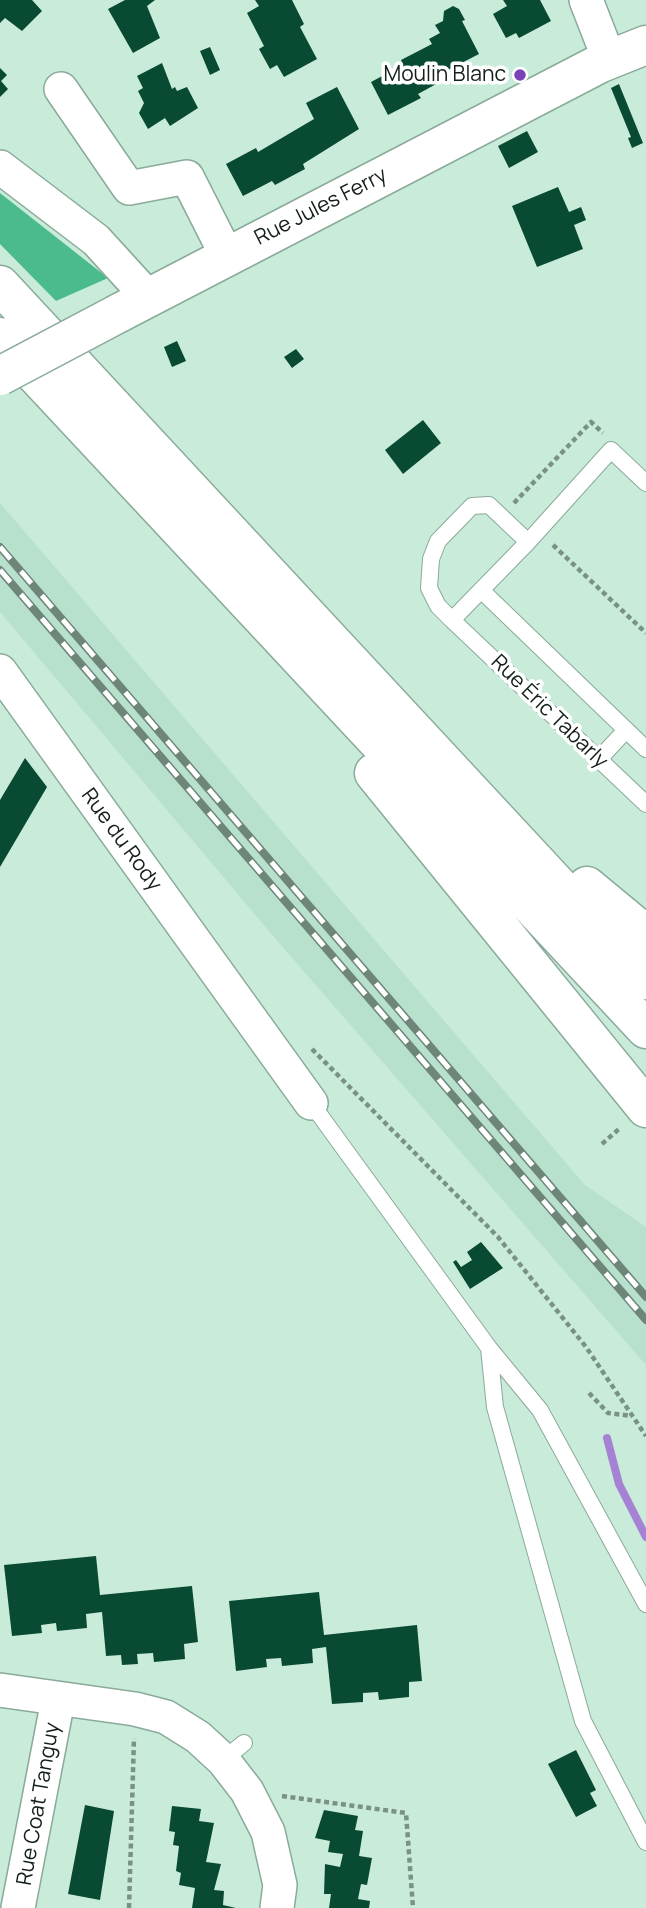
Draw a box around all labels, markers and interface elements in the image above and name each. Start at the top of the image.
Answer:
place label: Moulin Blanc [384,62,506,88]
marker: Moulin Blanc [512,67,528,83]
street label: Rue Jules Ferry [250,163,392,251]
street label: Rue Éric Tabarly [485,650,613,774]
street label: Rue du Rody [75,784,167,896]
street label: Rue Coat Tanguy [12,1721,66,1887]

